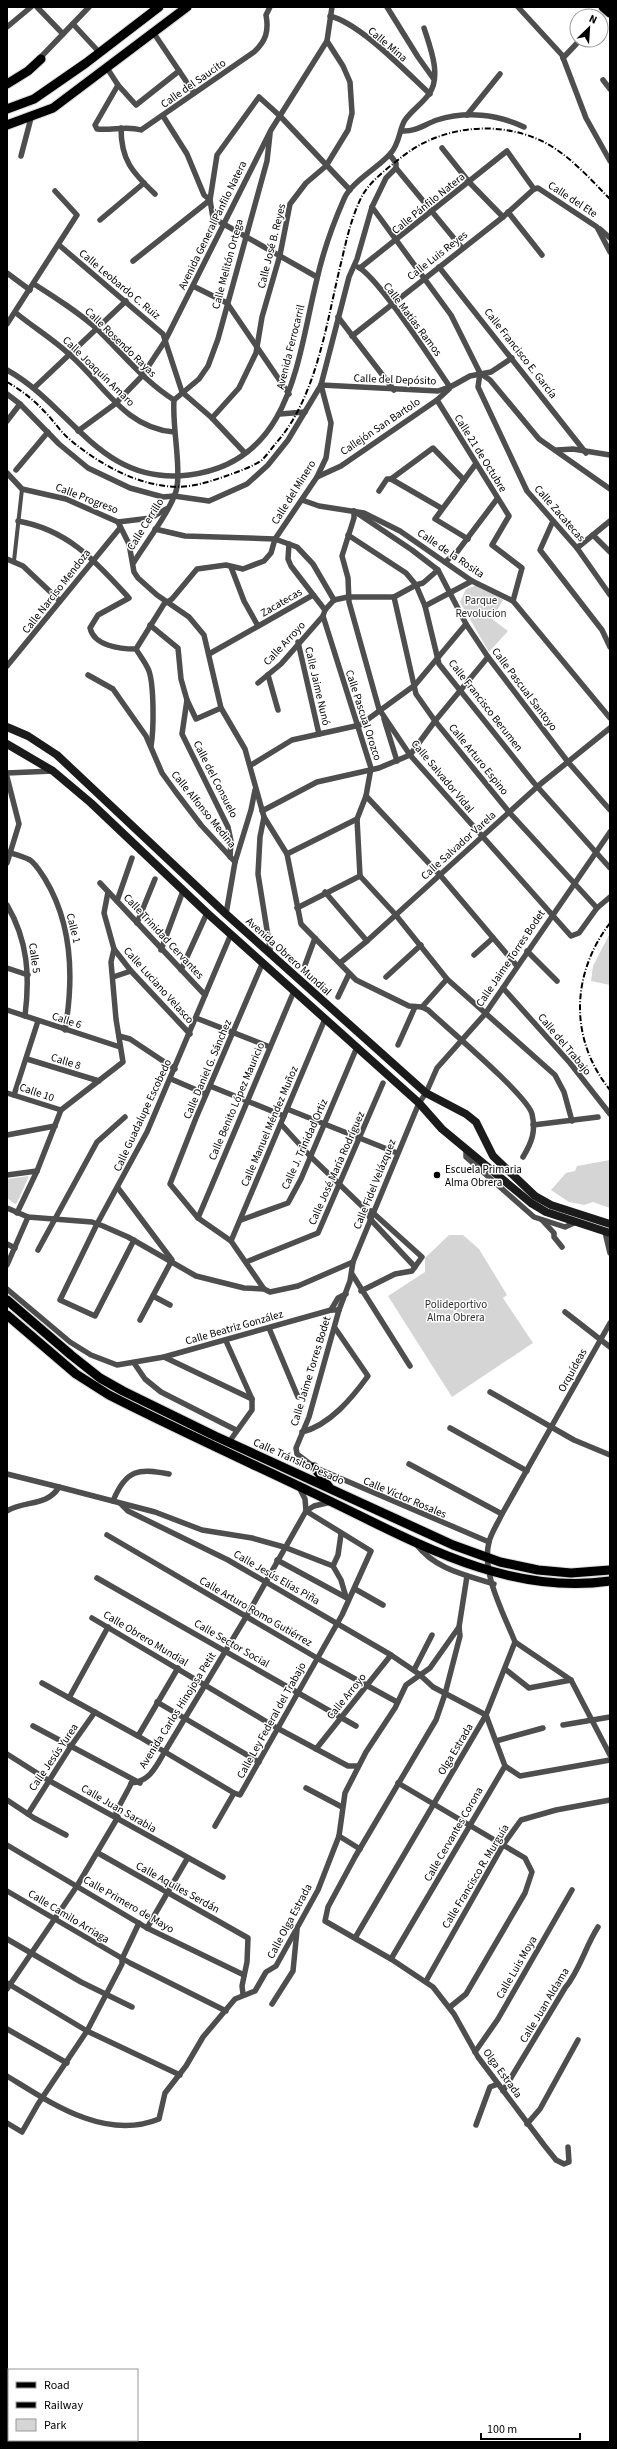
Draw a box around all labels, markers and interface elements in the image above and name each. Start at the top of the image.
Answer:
north arrow [569,8,609,48]
text: N [587,11,600,28]
street label: Calle Mina [365,23,411,65]
street label: Calle del Saucito [158,55,229,111]
street label: Avenida General Pánfilo Natera [175,158,250,292]
street label: Calle Pánfilo Natera [389,169,468,238]
street label: Calle del Ete [545,178,601,221]
street label: Calle José B. Reyes [254,202,289,290]
street label: Calle Melitón Ortega [208,217,247,311]
street label: Calle Luis Reyes [404,227,471,284]
street label: Calle Leobardo C. Ruiz [76,246,164,323]
street label: Calle Matías Ramos [380,279,446,360]
street label: Avenida Ferrocarril [273,303,308,391]
street label: Calle Rosendo Rayas [82,304,160,381]
street label: Calle Francisco E. García [481,305,561,402]
street label: Calle Joaquín Amaro [59,333,138,410]
street label: Calle del Depósito [353,371,437,388]
street label: Callejón San Bartolo [337,394,423,459]
street label: Calle 21 de Octubre [451,411,511,495]
street label: Calle del Minero [268,457,319,527]
street label: Calle Progreso [53,480,120,517]
street label: Calle Zacatecas [531,482,589,545]
street label: Calle Cerrillo [123,495,167,553]
street label: Calle de la Rosita [414,525,487,581]
street label: Calle Narciso Mendoza [19,546,94,637]
street label: Zacatecas [258,584,305,620]
park label: Parque Revolucion [455,593,507,621]
street label: Calle Arroyo [260,618,309,669]
street label: Calle Jaime Nunó [301,645,334,727]
street label: Calle Pascual Santoyo [488,645,561,734]
street label: Calle Francisco Berumen [445,656,526,754]
street label: Calle Pascual Orozco [342,668,385,763]
street label: Calle Arturo Espino [445,721,512,798]
street label: Calle Salvador Vidal [408,737,478,816]
street label: Calle del Consuelo [190,738,241,820]
street label: Calle Alfonso Medina [168,767,240,851]
street label: Calle Salvador Varela [418,808,499,883]
street label: Calle Trinidad Cervantes [120,890,207,983]
street label: Calle Jaime Torres Bodet [472,907,549,1010]
street label: Calle 1 [63,911,84,945]
street label: Avenida Obrero Mundial [243,914,335,999]
street label: Calle 5 [25,942,44,974]
street label: Calle Luciano Velasco [120,944,197,1027]
street label: Calle 6 [50,1009,84,1032]
street label: Calle del Trabajo [534,1010,595,1078]
street label: Calle Daniel G. Sánchez [180,1017,235,1121]
street label: Calle Benito López Mauricio [205,1040,268,1162]
street label: Calle 8 [49,1050,83,1073]
street label: Calle Guadalupe Escobedo [110,1057,175,1174]
street label: Calle Manuel Méndez Muñoz [237,1063,302,1189]
street label: Calle 10 [17,1080,56,1105]
street label: Calle J. Trinidad Ortiz [278,1096,331,1192]
street label: Calle José María Rodríguez [305,1109,368,1227]
street label: Calle Fidel Velázquez [350,1137,399,1231]
place label: Escuela Primaria Alma Obrera [445,1162,522,1190]
marker: Escuela Primaria Alma Obrera [432,1170,442,1180]
park label: Polideportivo Alma Obrera [425,1297,487,1325]
street label: Calle Beatriz González [184,1306,285,1349]
street label: Calle Jaime Torres Bodet [287,1314,334,1428]
street label: Orquídeas [554,1346,591,1395]
street label: Calle Tránsito Pesado [251,1435,347,1488]
street label: Calle Víctor Rosales [361,1473,449,1522]
street label: Calle Jesús Elías Piña [231,1547,323,1608]
street label: Calle Arturo Romo Gutiérrez [197,1573,315,1650]
street label: Calle Obrero Mundial [100,1607,191,1670]
street label: Calle Sector Social [191,1616,272,1671]
street label: Avenida Carlos Hinojosa Petit [135,1649,220,1771]
street label: Calle Ley Federal del Trabajo [233,1659,310,1781]
street label: Calle Arroyo [323,1670,370,1723]
street label: Calle Jesús Yurea [25,1720,82,1794]
street label: Olga Estrada [434,1721,477,1778]
street label: Calle Juan Sarabia [78,1781,159,1836]
street label: Calle Cervantes Corona [420,1784,487,1884]
street label: Calle Francisco R. Murguía [438,1821,513,1931]
street label: Calle Aquiles Serdán [133,1858,222,1917]
street label: Calle Primero de Mayo [81,1872,177,1937]
street label: Calle Olga Estrada [263,1881,316,1961]
street label: Calle Camilo Arriaga [25,1886,112,1947]
street label: Calle Luis Moya [492,1933,540,2001]
street label: Calle Juan Aldama [516,1965,573,2046]
street label: Olga Estrada [480,2045,526,2101]
legend [8,2369,138,2441]
text: Road [44,2377,70,2394]
text: Railway [44,2397,83,2414]
scale bar [481,2415,580,2441]
text: Park [44,2417,66,2434]
text: 100 m [487,2421,517,2438]

